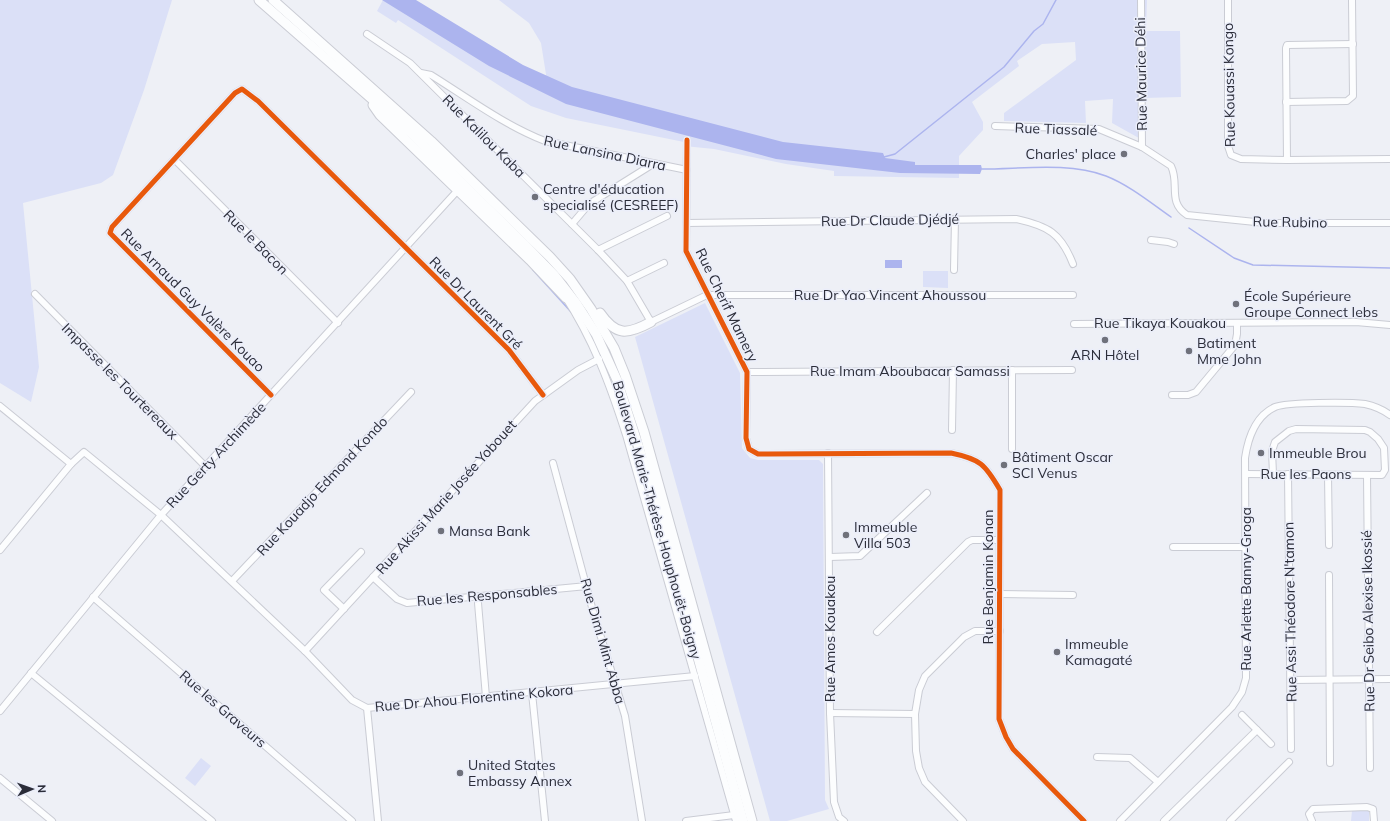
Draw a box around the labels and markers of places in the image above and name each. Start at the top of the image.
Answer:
place label: Charles' place [1026,145,1116,163]
marker: Charles' place [1119,149,1129,159]
place label: Centre d'éducation specialisé (CESREEF) [543,180,679,214]
marker: Centre d'éducation specialisé (CESREEF) [530,192,540,202]
place label: École Supérieure Groupe Connect Iebs [1244,287,1378,321]
marker: École Supérieure Groupe Connect Iebs [1231,299,1241,309]
place label: Batiment Mme John [1197,334,1262,368]
marker: ARN Hôtel [1100,335,1110,345]
place label: ARN Hôtel [1071,346,1139,364]
marker: Batiment Mme John [1184,346,1194,356]
place label: Immeuble Brou [1269,444,1367,462]
place label: Bâtiment Oscar SCI Venus [1012,448,1114,482]
marker: Immeuble Brou [1256,448,1266,458]
marker: Bâtiment Oscar SCI Venus [999,460,1009,470]
place label: Immeuble Villa 503 [854,518,917,552]
place label: Mansa Bank [449,522,531,540]
marker: Mansa Bank [436,526,446,536]
marker: Immeuble Villa 503 [841,530,851,540]
place label: Immeuble Kamagaté [1065,635,1132,669]
marker: Immeuble Kamagaté [1052,647,1062,657]
place label: United States Embassy Annex [468,756,572,790]
marker: United States Embassy Annex [455,768,465,778]

